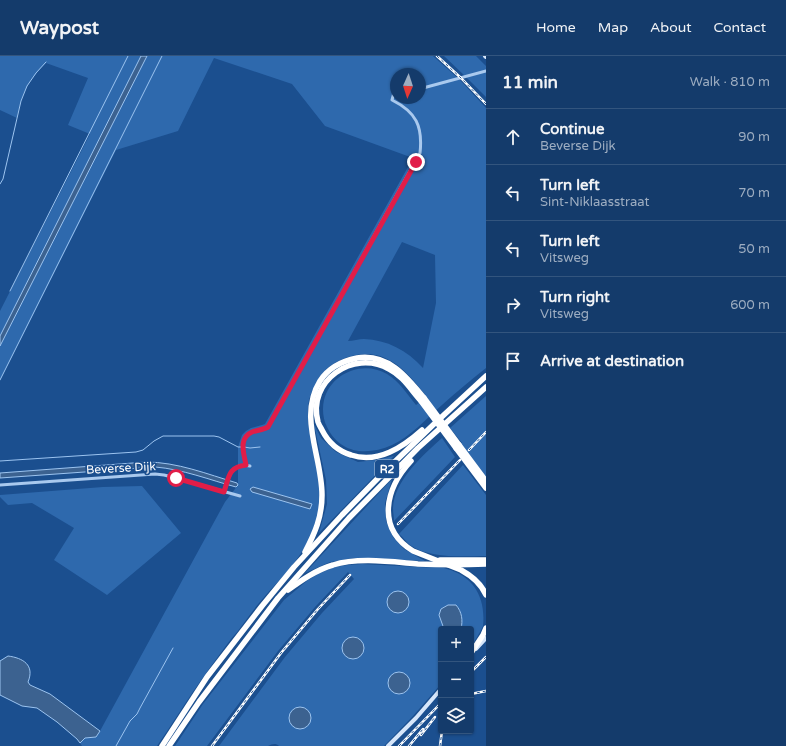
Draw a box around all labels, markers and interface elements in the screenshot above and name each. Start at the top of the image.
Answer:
text: Waypost [20,17,99,39]
text: Home [536,19,576,36]
text: Map [598,19,628,36]
text: About [650,19,692,36]
text: Contact [714,19,766,36]
north arrow [390,68,426,104]
text: 11 min [502,72,558,93]
text: Walk · 810 m [690,74,770,90]
text: Continue [540,120,604,138]
icon: ahead [502,126,524,148]
text: 90 m [738,129,770,145]
text: Beverse Dijk [540,138,616,154]
route end [407,153,425,171]
text: Turn left [540,176,600,194]
icon: left [502,182,524,204]
text: 70 m [738,185,770,201]
text: Sint-Niklaasstraat [540,194,649,210]
text: Turn left [540,232,600,250]
icon: left [502,238,524,260]
text: 50 m [738,241,770,257]
text: Vitsweg [540,250,589,266]
text: Turn right [540,288,610,306]
icon: right [502,294,524,316]
text: 600 m [730,297,770,313]
text: Vitsweg [540,306,589,322]
icon: arrive [502,350,524,372]
text: Arrive at destination [540,352,684,370]
street label: Beverse Dijk [86,459,157,477]
road number: R2 [375,460,399,478]
route start [167,469,185,487]
map controls [438,626,474,734]
button: + [438,626,474,662]
button: − [438,662,474,698]
button: layers [438,698,474,734]

